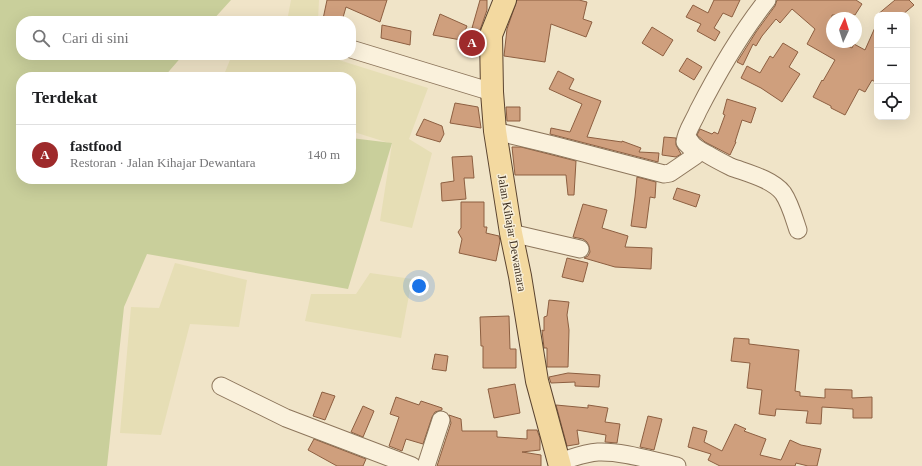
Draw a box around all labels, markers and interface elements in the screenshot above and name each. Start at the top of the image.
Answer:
north arrow [826,12,862,48]
map controls [874,12,910,120]
button: + [874,12,910,48]
search box [16,16,356,60]
icon: search [30,27,52,49]
pin: A [459,28,485,58]
text: Cari di sini [62,30,129,46]
button: − [874,48,910,84]
button: locate [874,84,910,120]
text: Terdekat [32,88,98,107]
text: fastfood [70,138,122,154]
text: A [40,147,50,162]
text: 140 m [307,147,340,162]
text: Restoran · Jalan Kihajar Dewantara [70,155,256,170]
street label: Jalan Kihajar Dewantara [495,173,529,293]
your location [409,276,429,296]

